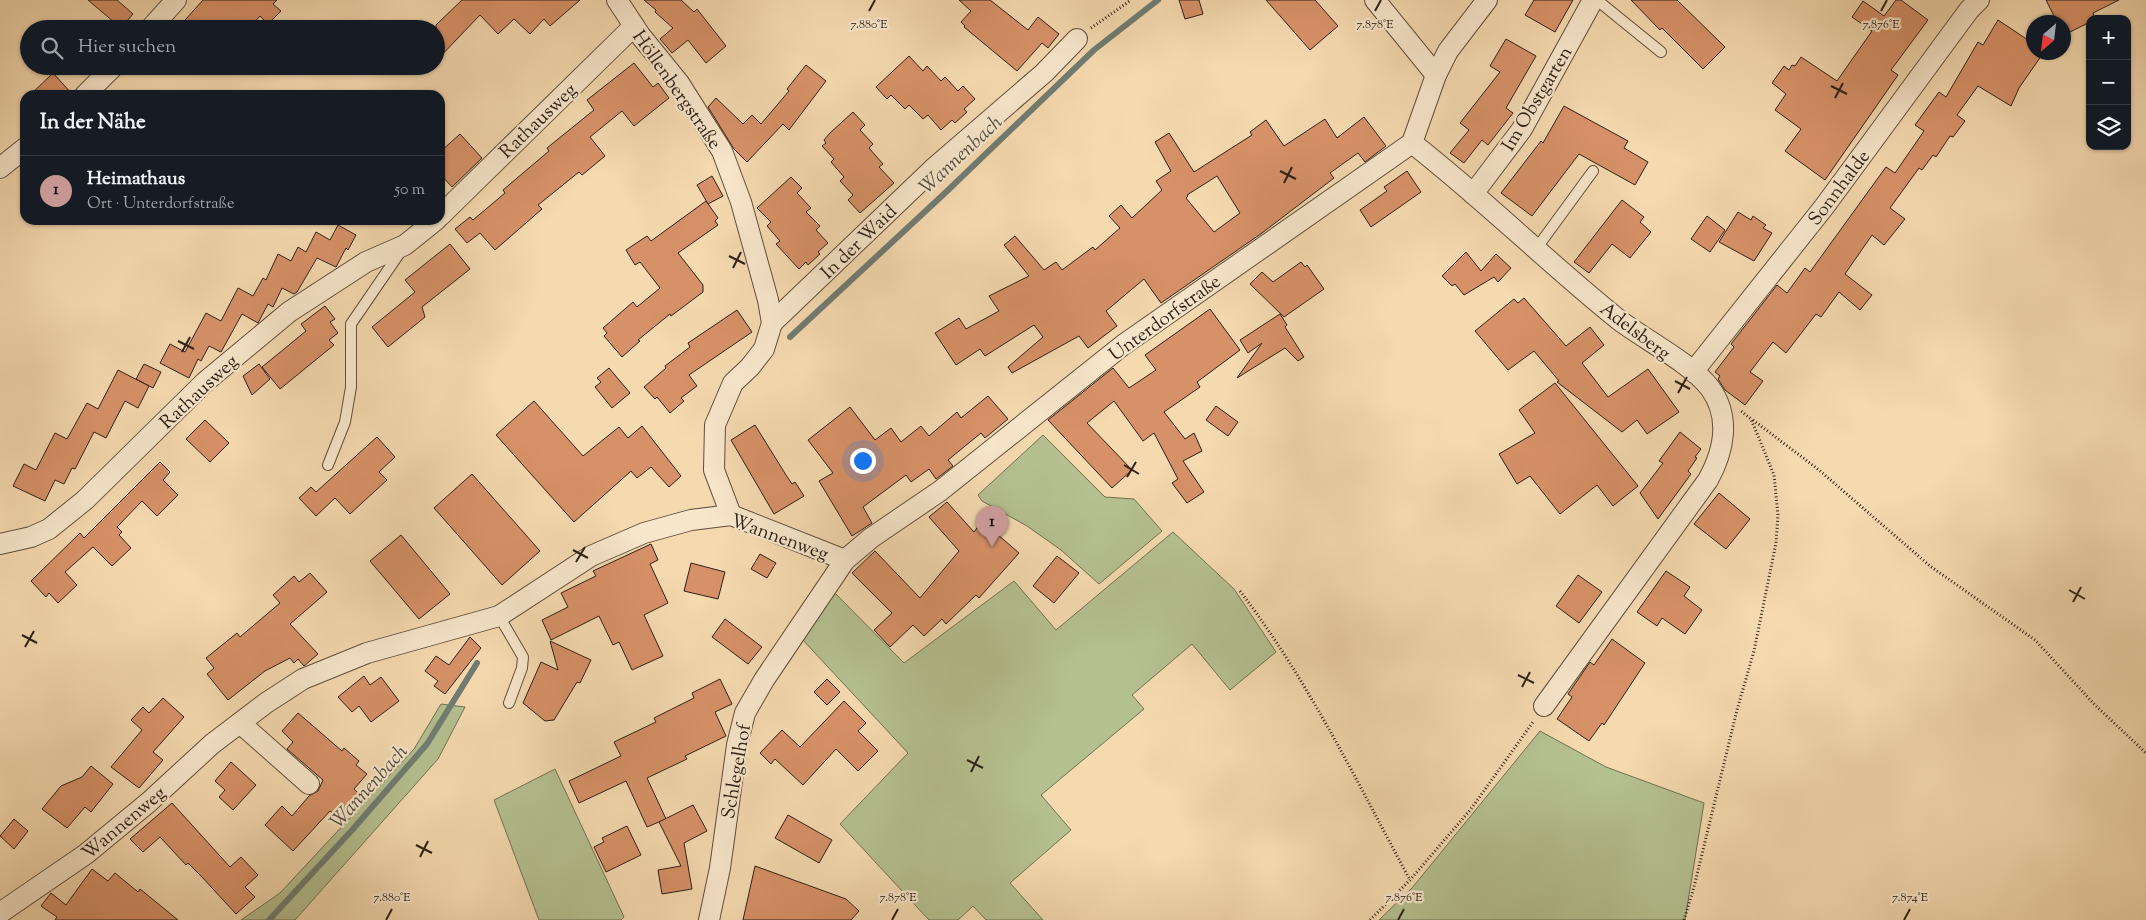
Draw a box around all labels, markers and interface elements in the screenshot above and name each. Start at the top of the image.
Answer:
north arrow [2026,15,2071,60]
map controls [2086,15,2131,150]
button: + [2086,15,2131,60]
text: 7.880°E [851,16,888,34]
text: 7.878°E [1357,16,1394,34]
text: 7.876°E [1863,16,1900,34]
search box [20,20,445,75]
street label: Höllenbergstraße [625,25,727,156]
icon: search [38,34,66,62]
text: Hier suchen [78,34,176,61]
street label: Im Obstgarten [1496,42,1580,157]
button: − [2086,60,2131,105]
street label: Rathausweg [494,78,584,166]
button: layers [2086,105,2131,150]
text: In der Nähe [40,108,146,138]
water label: Wannenbach [913,109,1010,202]
street label: Sonnhalde [1803,145,1878,232]
text: Heimathaus [87,166,185,193]
text: 1 [53,179,59,202]
text: 50 m [394,179,425,202]
text: Ort · Unterdorfstraße [87,193,234,216]
street label: In der Waid [816,199,904,286]
street label: Unterdorfstraße [1104,269,1227,369]
street label: Adelsberg [1594,297,1675,367]
street label: Rathausweg [154,349,245,436]
your location [850,448,876,474]
pin: 1 [976,506,1008,547]
street label: Wannenweg [726,508,832,569]
street label: Schlegelhof [716,720,759,821]
water label: Wannenbach [324,739,416,836]
street label: Wannenweg [77,781,172,867]
text: 7.880°E [374,889,411,907]
text: 7.878°E [880,889,917,907]
text: 7.876°E [1386,889,1423,907]
text: 7.874°E [1892,889,1929,907]

